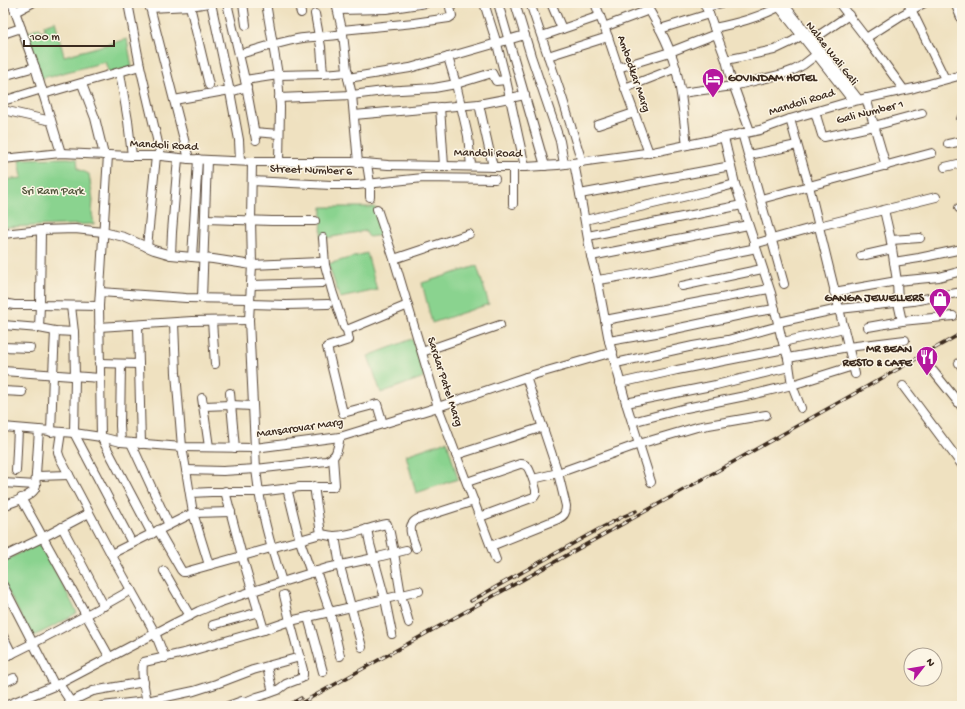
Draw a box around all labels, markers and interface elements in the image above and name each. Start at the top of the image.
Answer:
street label: Nalae Wali Gali [802,19,861,89]
scale bar [24,22,114,48]
text: 100 m [29,31,60,45]
street label: Ambedkar Marg [613,34,653,114]
hotel icon: GOVINDAM HOTEL [700,66,726,99]
place label: GOVINDAM HOTEL [728,72,818,86]
street label: Mandoli Road [767,86,838,120]
street label: Gali Number 1 [835,98,905,128]
street label: Mandoli Road [130,137,199,155]
street label: Mandoli Road [454,146,523,162]
street label: Street Number 6 [270,163,353,179]
park label: Sri Ram Park [22,185,86,199]
shop icon: GANGA JEWELLERS [927,286,953,319]
place label: GANGA JEWELLERS [824,292,924,306]
street label: Sardar Patel Marg [423,336,465,429]
place label: MR BEAN RESTO & CAFE [841,343,914,371]
restaurant icon: MR BEAN RESTO & CAFE [914,344,940,377]
street label: Mansarovar Marg [256,416,344,442]
north arrow [903,647,943,687]
text: N [923,657,937,669]

